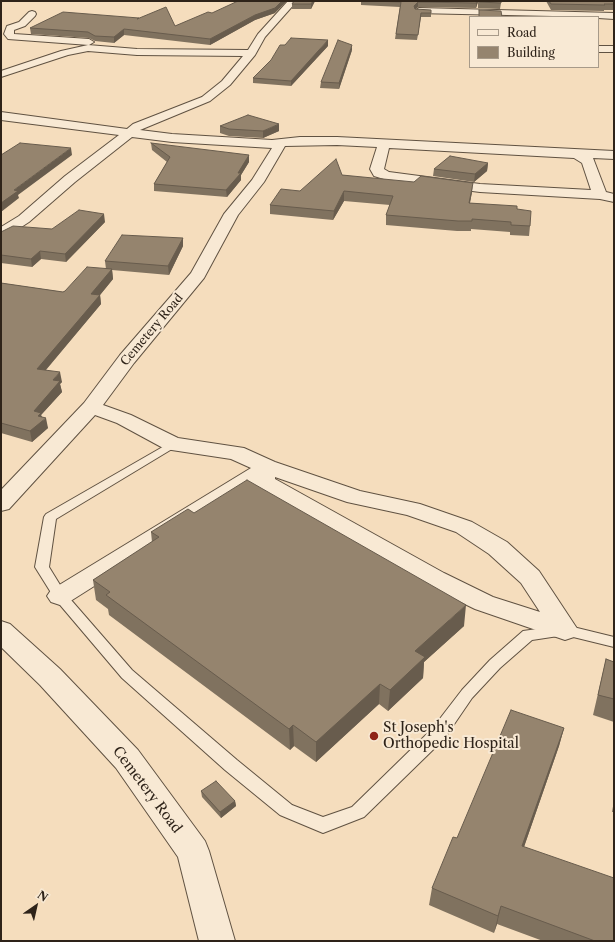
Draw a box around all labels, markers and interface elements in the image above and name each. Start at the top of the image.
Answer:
legend [469,16,599,68]
text: Road [507,25,537,40]
text: Building [507,45,555,60]
street label: Cemetery Road [118,291,186,369]
place label: St Joseph's Orthopedic Hospital [383,720,519,752]
marker: St Joseph's Orthopedic Hospital [368,730,380,742]
street label: Cemetery Road [109,743,185,837]
north arrow [16,886,56,926]
text: N [35,888,51,905]

